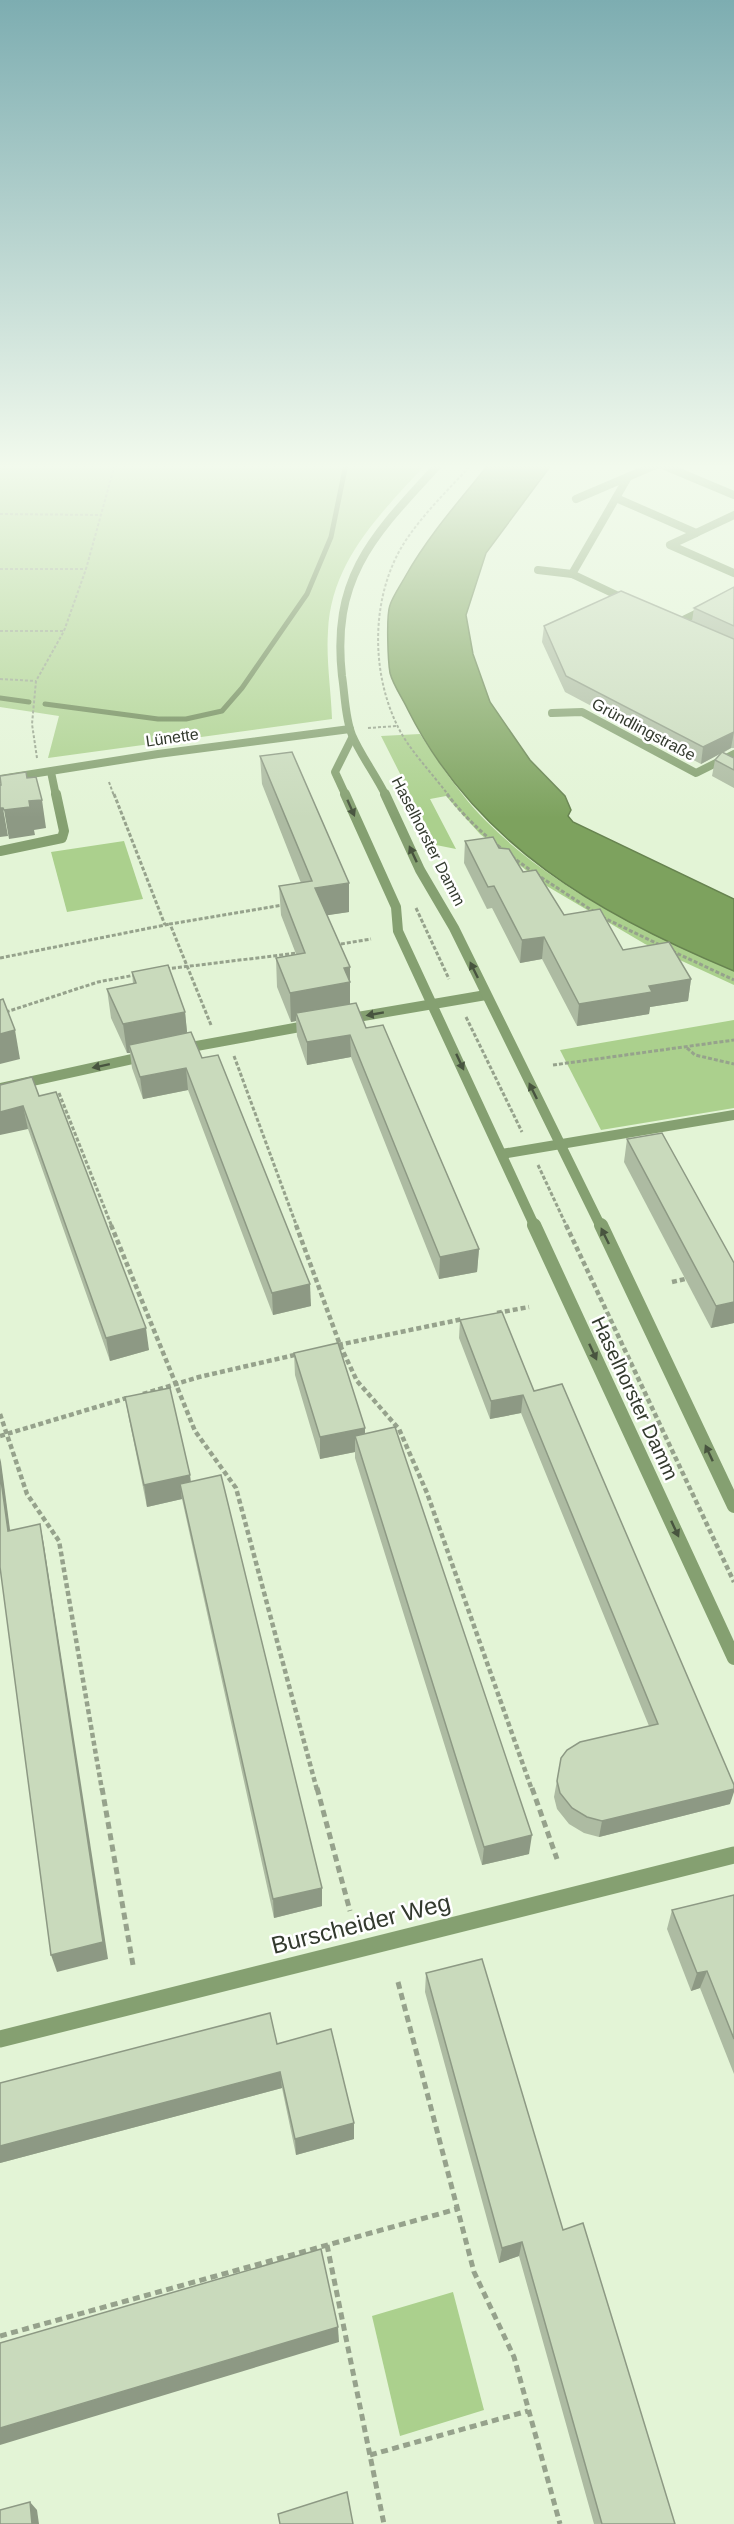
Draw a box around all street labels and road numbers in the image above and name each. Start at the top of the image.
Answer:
street label: Gründlingstraße [589,695,698,764]
street label: Lünette [144,725,200,750]
street label: Haselhorster Damm [389,774,468,908]
street label: Haselhorster Damm [587,1313,683,1483]
street label: Burscheider Weg [269,1888,453,1959]

